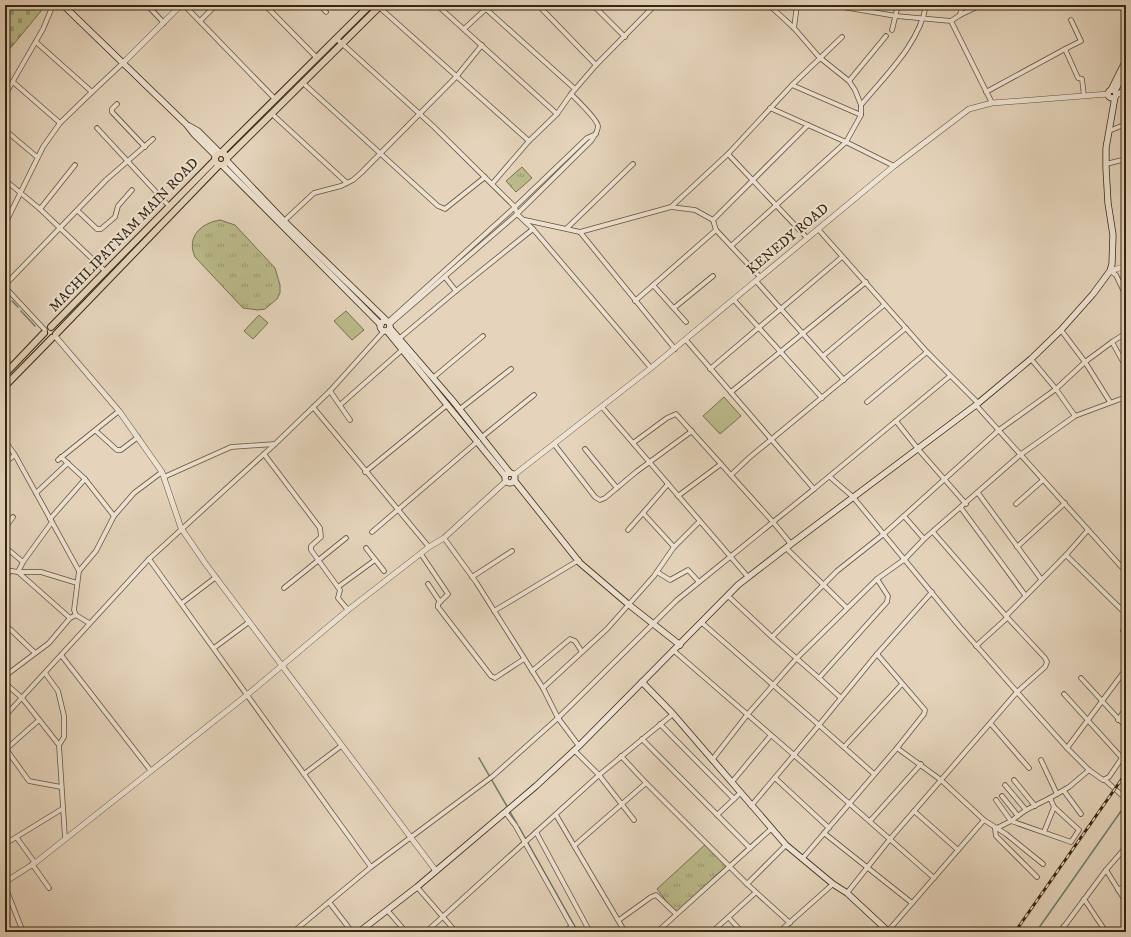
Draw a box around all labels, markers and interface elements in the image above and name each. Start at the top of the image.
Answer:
street label: MACHILIPATNAM MAIN ROAD [45,154,203,316]
street label: KENEDY ROAD [743,200,833,278]

